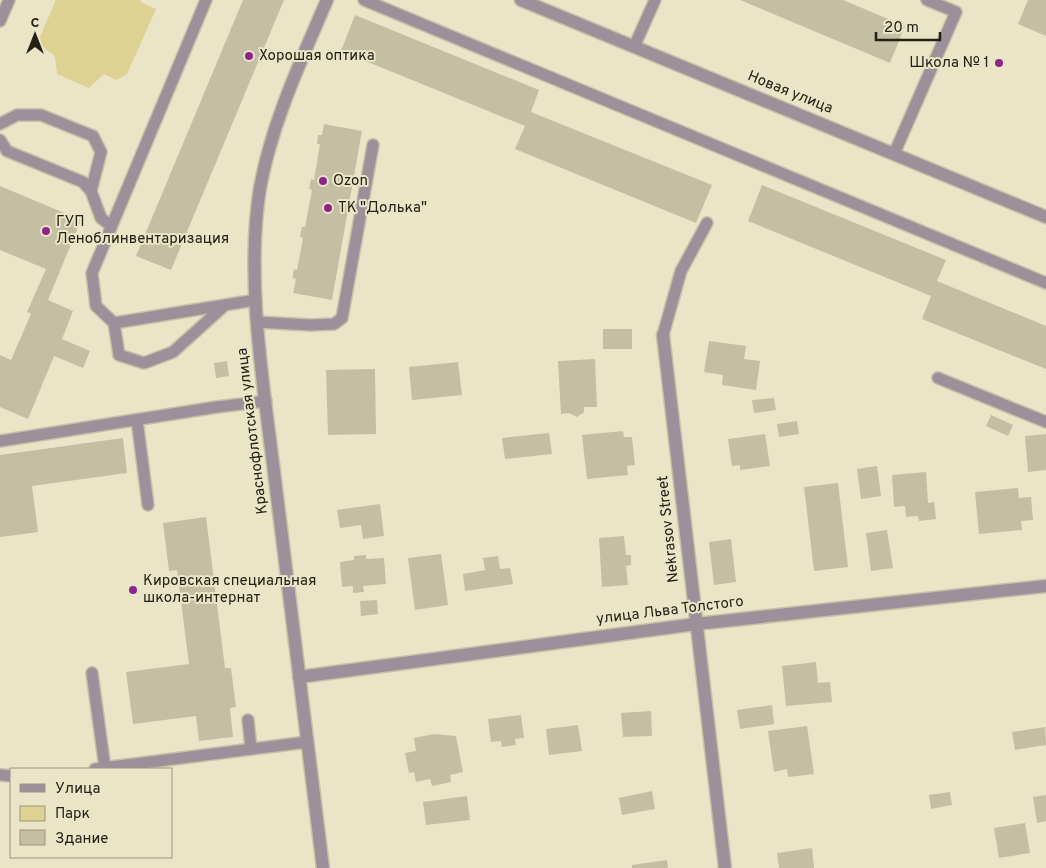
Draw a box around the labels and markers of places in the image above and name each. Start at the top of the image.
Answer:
place label: Хорошая оптика [259,47,375,66]
marker: Хорошая оптика [243,50,255,62]
place label: Школа № 1 [909,54,989,73]
marker: Школа № 1 [993,57,1005,69]
place label: Ozon [333,172,368,191]
marker: Ozon [317,175,329,187]
place label: ТК "Долька" [338,199,427,218]
marker: ТК "Долька" [322,202,334,214]
place label: ГУП Леноблинвентаризация [56,213,229,249]
marker: ГУП Леноблинвентаризация [40,225,52,237]
place label: Кировская специальная школа-интернат [143,572,316,608]
marker: Кировская специальная школа-интернат [127,584,139,596]

